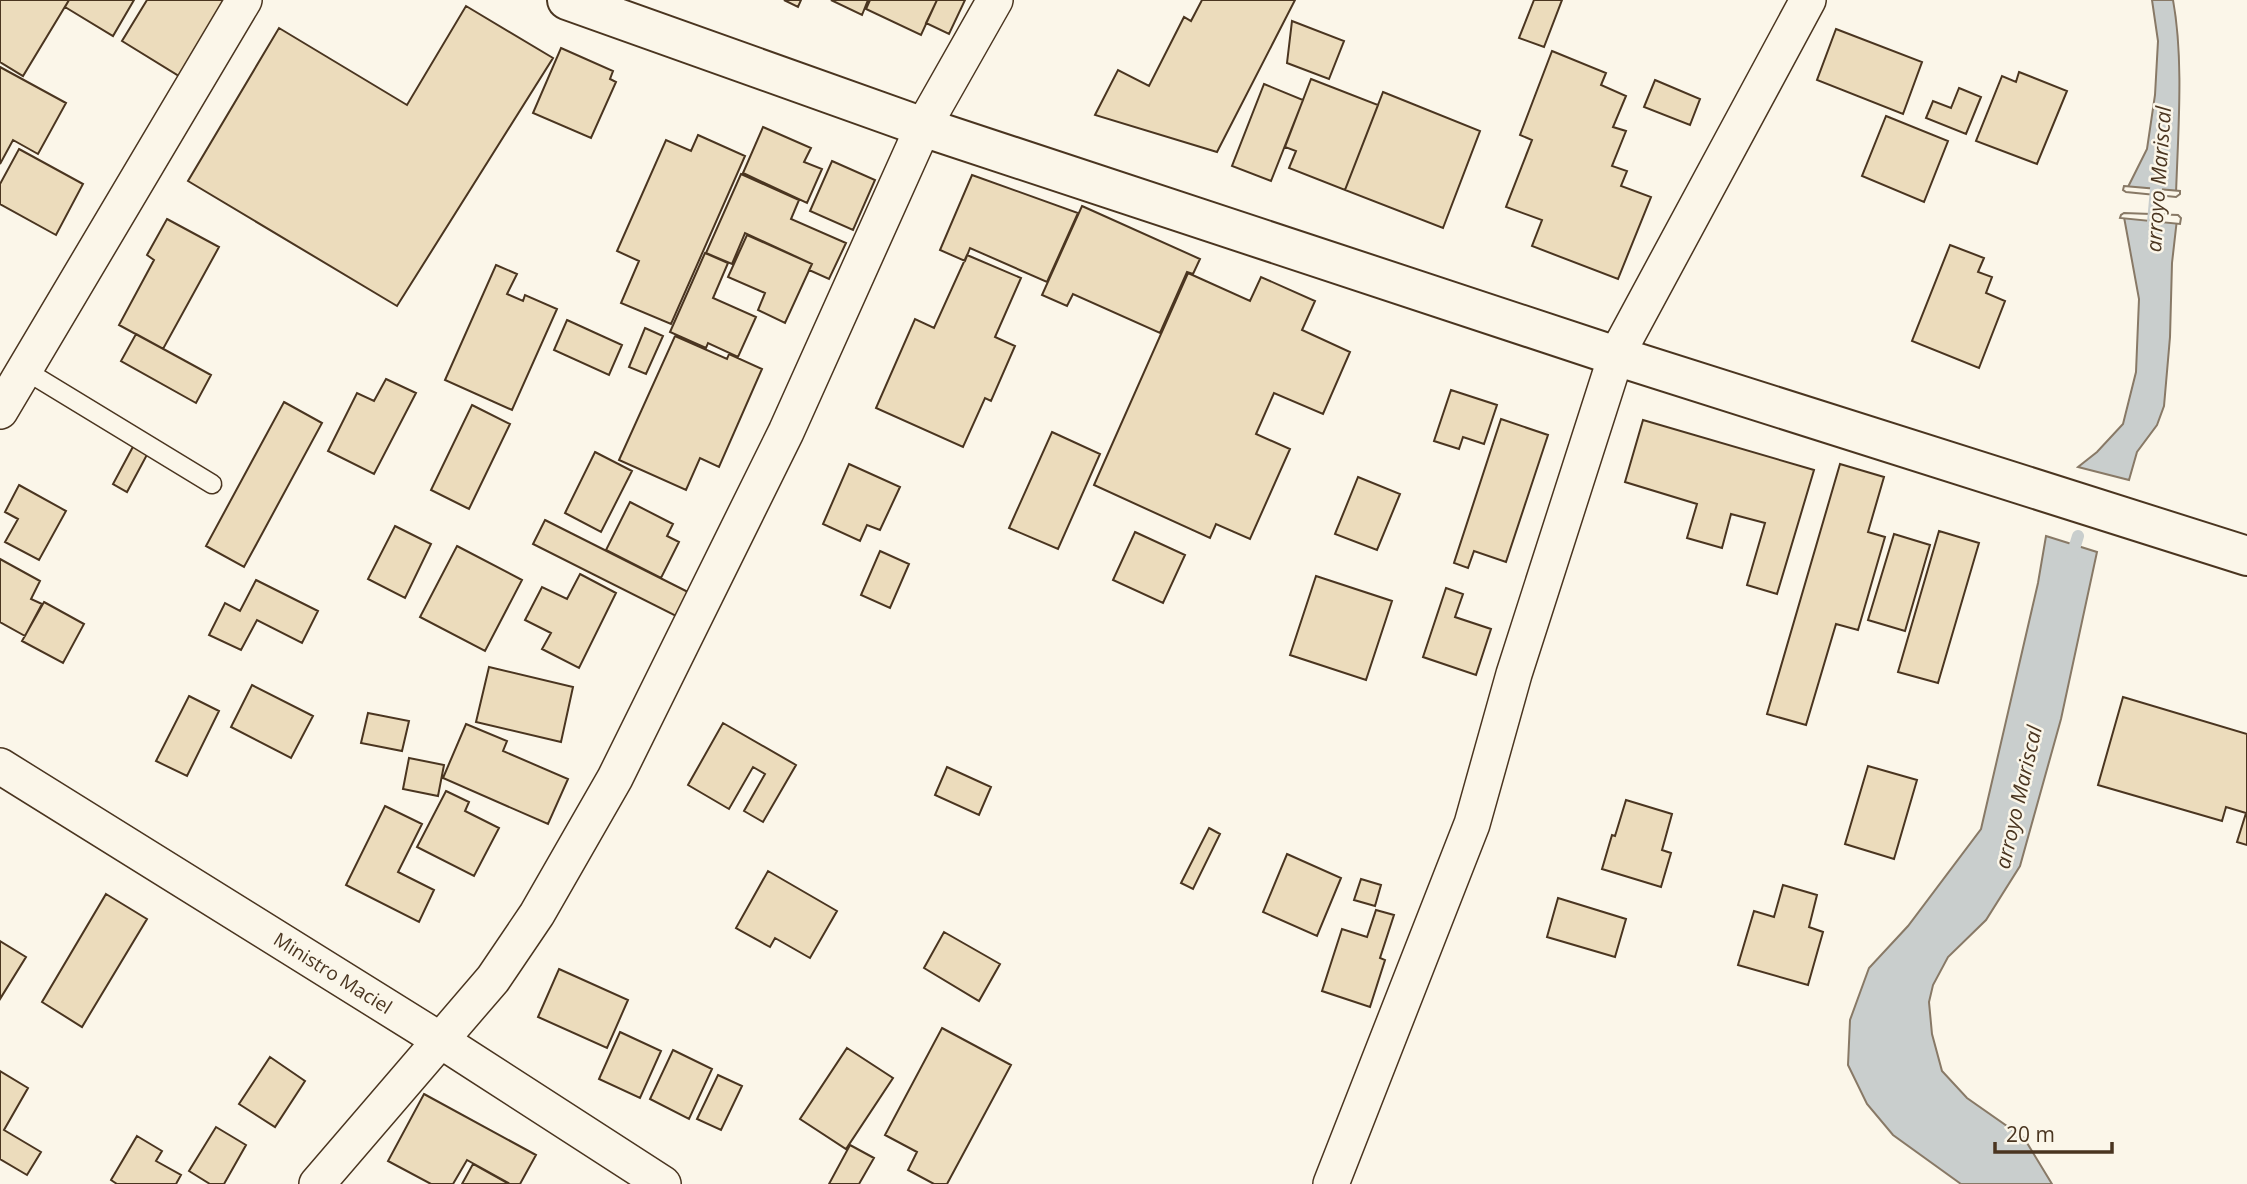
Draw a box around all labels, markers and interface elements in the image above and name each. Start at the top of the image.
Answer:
water label: arroyo Mariscal [2139,104,2177,253]
water label: arroyo Mariscal [1988,722,2048,871]
street label: Ministro Maciel [269,926,397,1020]
scale bar [1995,1110,2112,1154]
text: 20 m [2006,1120,2055,1148]

